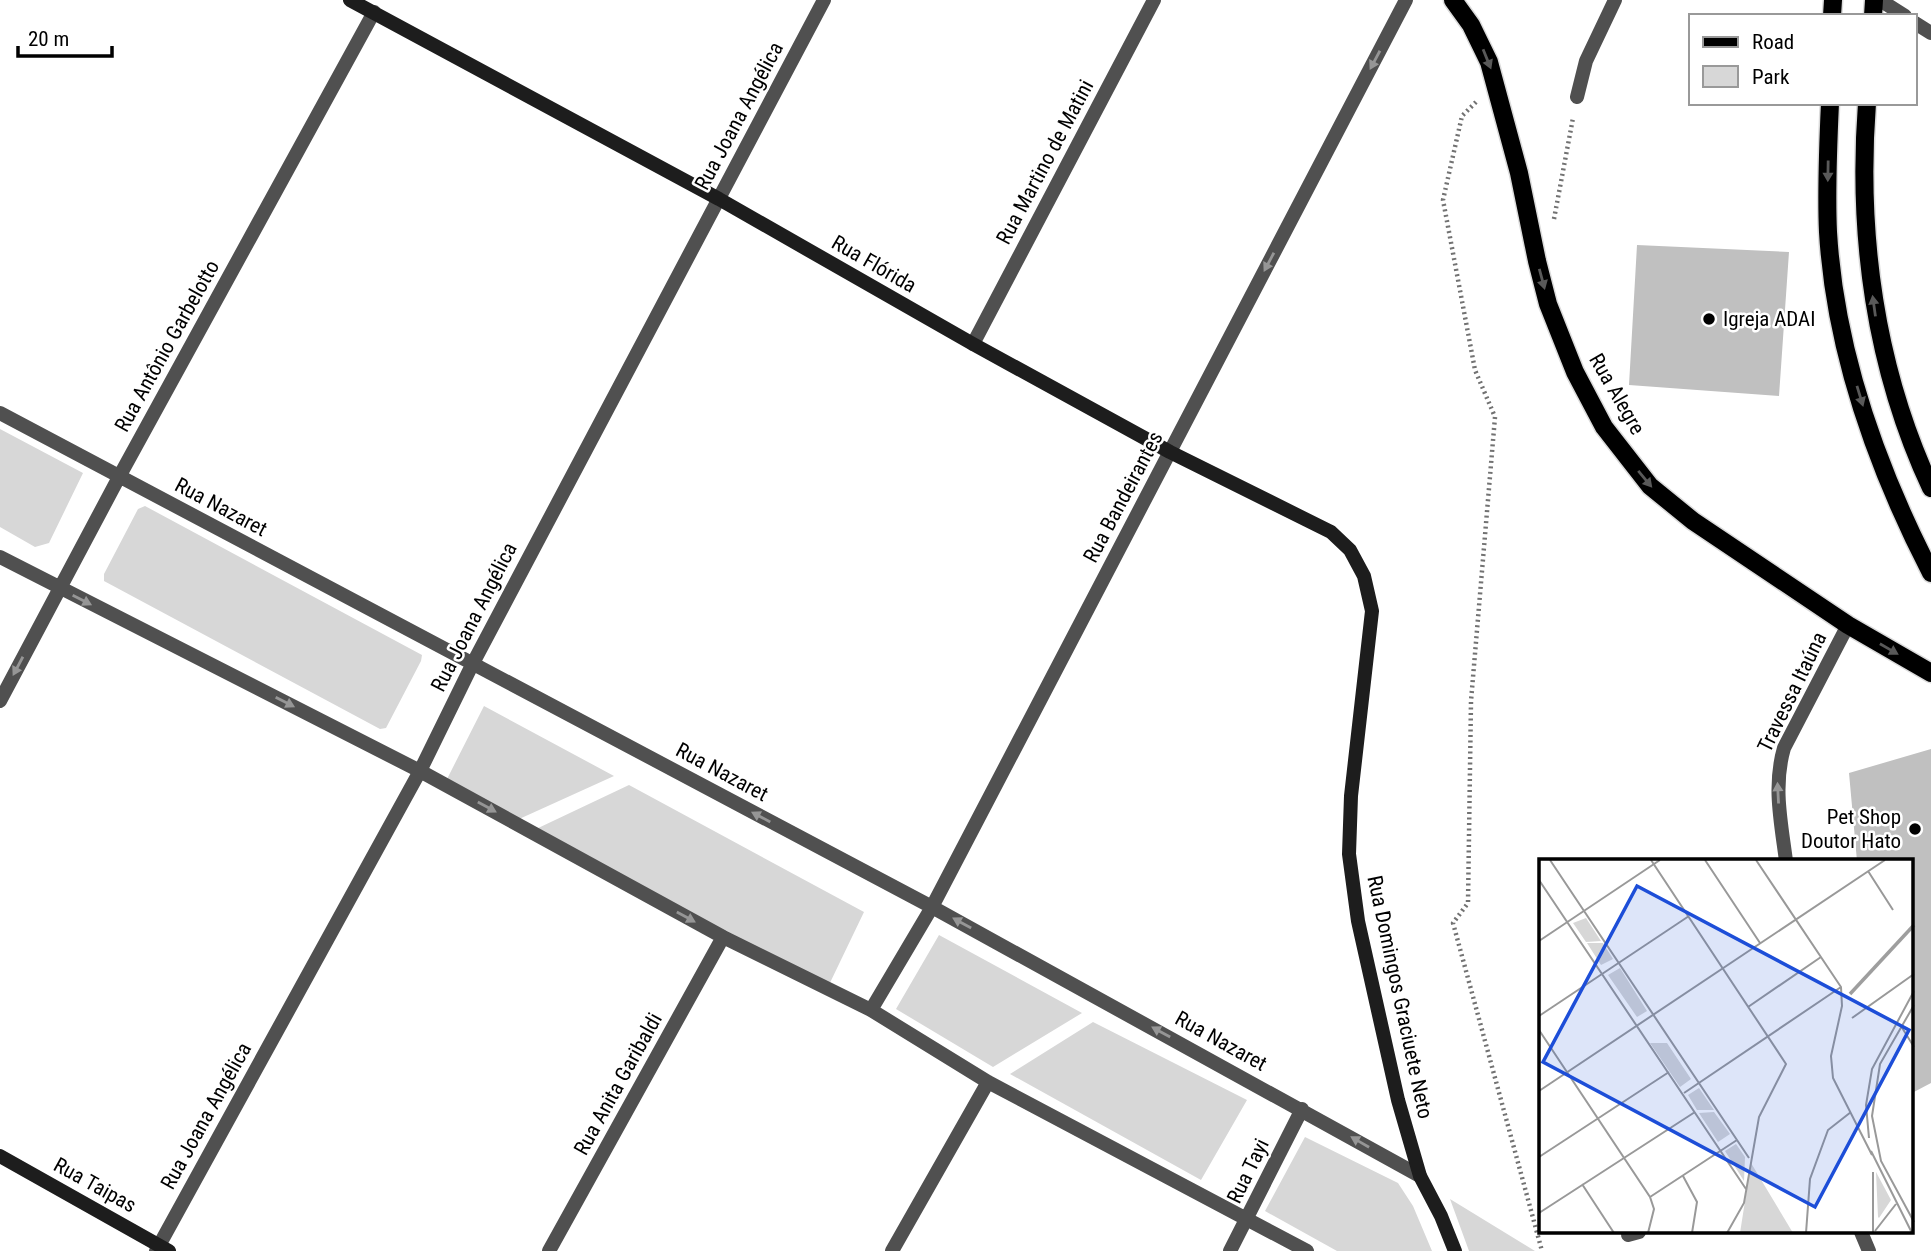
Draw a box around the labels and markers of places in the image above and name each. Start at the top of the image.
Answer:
place label: Igreja ADAI [1723,307,1815,331]
marker: Igreja ADAI [1701,311,1717,327]
place label: Pet Shop Doutor Hato [1801,805,1901,853]
marker: Pet Shop Doutor Hato [1907,821,1923,837]

